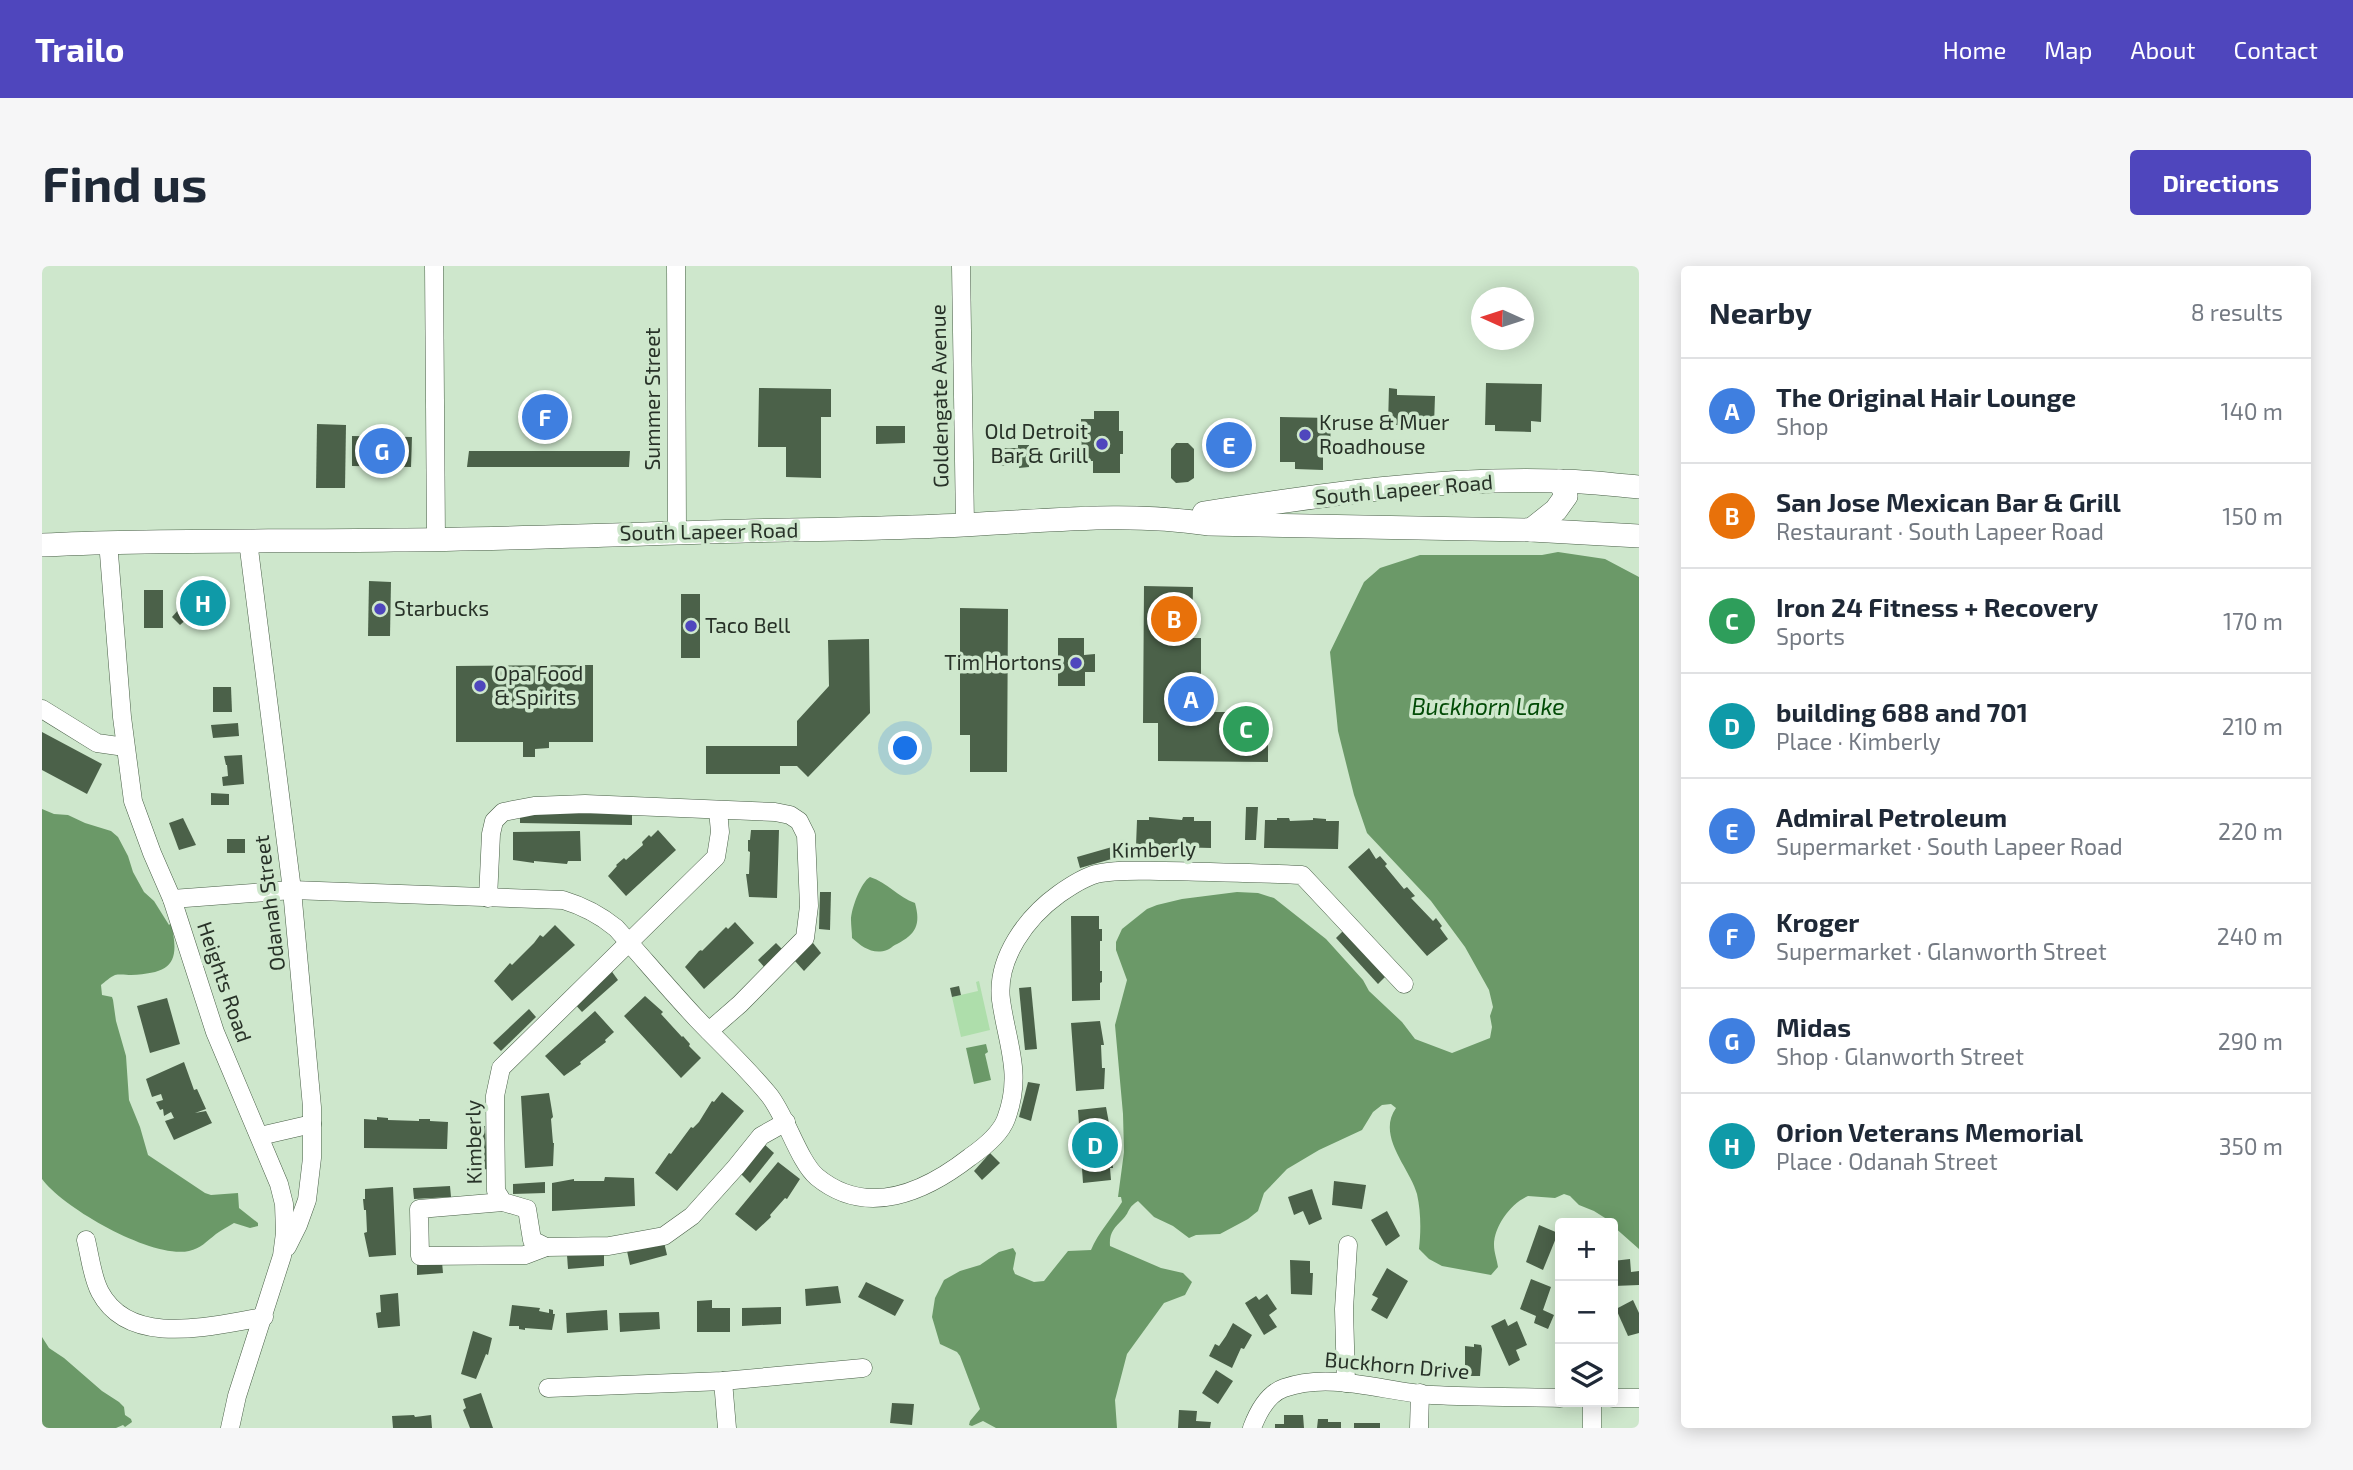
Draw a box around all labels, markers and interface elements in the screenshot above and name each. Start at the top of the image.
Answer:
text: Trailo [35,29,125,69]
text: Home [1943,35,2006,64]
text: Map [2044,35,2092,64]
text: About [2130,35,2196,64]
text: Contact [2234,35,2318,64]
button: Directions [2130,150,2311,215]
text: Find us [42,153,207,212]
north arrow [1471,287,1534,350]
text: Nearby [1709,294,1812,330]
text: 8 results [2191,298,2283,326]
street label: Goldengate Avenue [924,304,953,488]
street label: Summer Street [639,328,664,470]
text: The Original Hair Lounge [1776,381,2076,412]
pin: F [522,391,568,443]
text: A [1724,397,1740,425]
text: 140 m [2221,397,2283,425]
place label: Kruse & Muer Roadhouse [1319,409,1450,458]
text: Shop [1776,412,1829,440]
place label: Old Detroit Bar & Grill [985,418,1089,467]
pin: E [1206,419,1252,471]
pin: G [359,425,405,477]
marker: Kruse & Muer Roadhouse [1297,427,1313,443]
marker: Old Detroit Bar & Grill [1094,436,1110,452]
street label: South Lapeer Road [1314,468,1494,509]
text: San Jose Mexican Bar & Grill [1776,486,2121,517]
text: B [1725,502,1739,530]
text: 150 m [2222,502,2283,530]
street label: South Lapeer Road [619,516,799,545]
text: Restaurant · South Lapeer Road [1776,517,2104,545]
pin: H [180,577,226,629]
text: Iron 24 Fitness + Recovery [1776,591,2098,622]
pin: B [1151,593,1197,645]
place label: Starbucks [394,595,489,620]
marker: Starbucks [372,601,388,617]
text: C [1725,607,1739,635]
text: 170 m [2223,607,2283,635]
place label: Taco Bell [705,612,791,637]
marker: Taco Bell [683,618,699,634]
text: Sports [1776,622,1845,650]
place label: Tim Hortons [944,649,1062,674]
marker: Tim Hortons [1068,655,1084,671]
place label: Opa Food & Spirits [494,660,583,709]
pin: A [1168,673,1214,725]
marker: Opa Food & Spirits [472,678,488,694]
water label: Buckhorn Lake [1411,692,1565,720]
text: building 688 and 701 [1776,696,2028,727]
pin: C [1223,703,1269,755]
text: D [1724,712,1740,740]
text: 210 m [2222,712,2283,740]
text: Place · Kimberly [1776,727,1941,755]
your location [888,731,922,765]
text: Admiral Petroleum [1776,801,2007,832]
text: E [1725,817,1739,845]
text: 220 m [2218,817,2283,845]
text: Supermarket · South Lapeer Road [1776,832,2123,860]
street label: Odanah Street [248,834,289,972]
street label: Kimberly [1111,835,1196,862]
text: Kroger [1776,906,1859,937]
street label: Heights Road [193,918,258,1045]
text: F [1726,922,1738,950]
text: 240 m [2217,922,2283,950]
text: Supermarket · Glanworth Street [1776,937,2107,965]
text: Midas [1776,1011,1851,1042]
text: G [1725,1027,1739,1055]
text: 290 m [2218,1027,2283,1055]
text: Shop · Glanworth Street [1776,1042,2024,1070]
street label: Kimberly [459,1100,486,1185]
text: Orion Veterans Memorial [1776,1116,2083,1147]
pin: D [1072,1119,1118,1171]
text: H [1724,1132,1740,1160]
text: 350 m [2219,1132,2283,1160]
text: Place · Odanah Street [1776,1147,1998,1175]
map controls [1555,1218,1618,1407]
button: + [1555,1218,1618,1281]
button: − [1555,1281,1618,1344]
button: layers [1555,1344,1618,1407]
street label: Buckhorn Drive [1324,1346,1471,1383]

